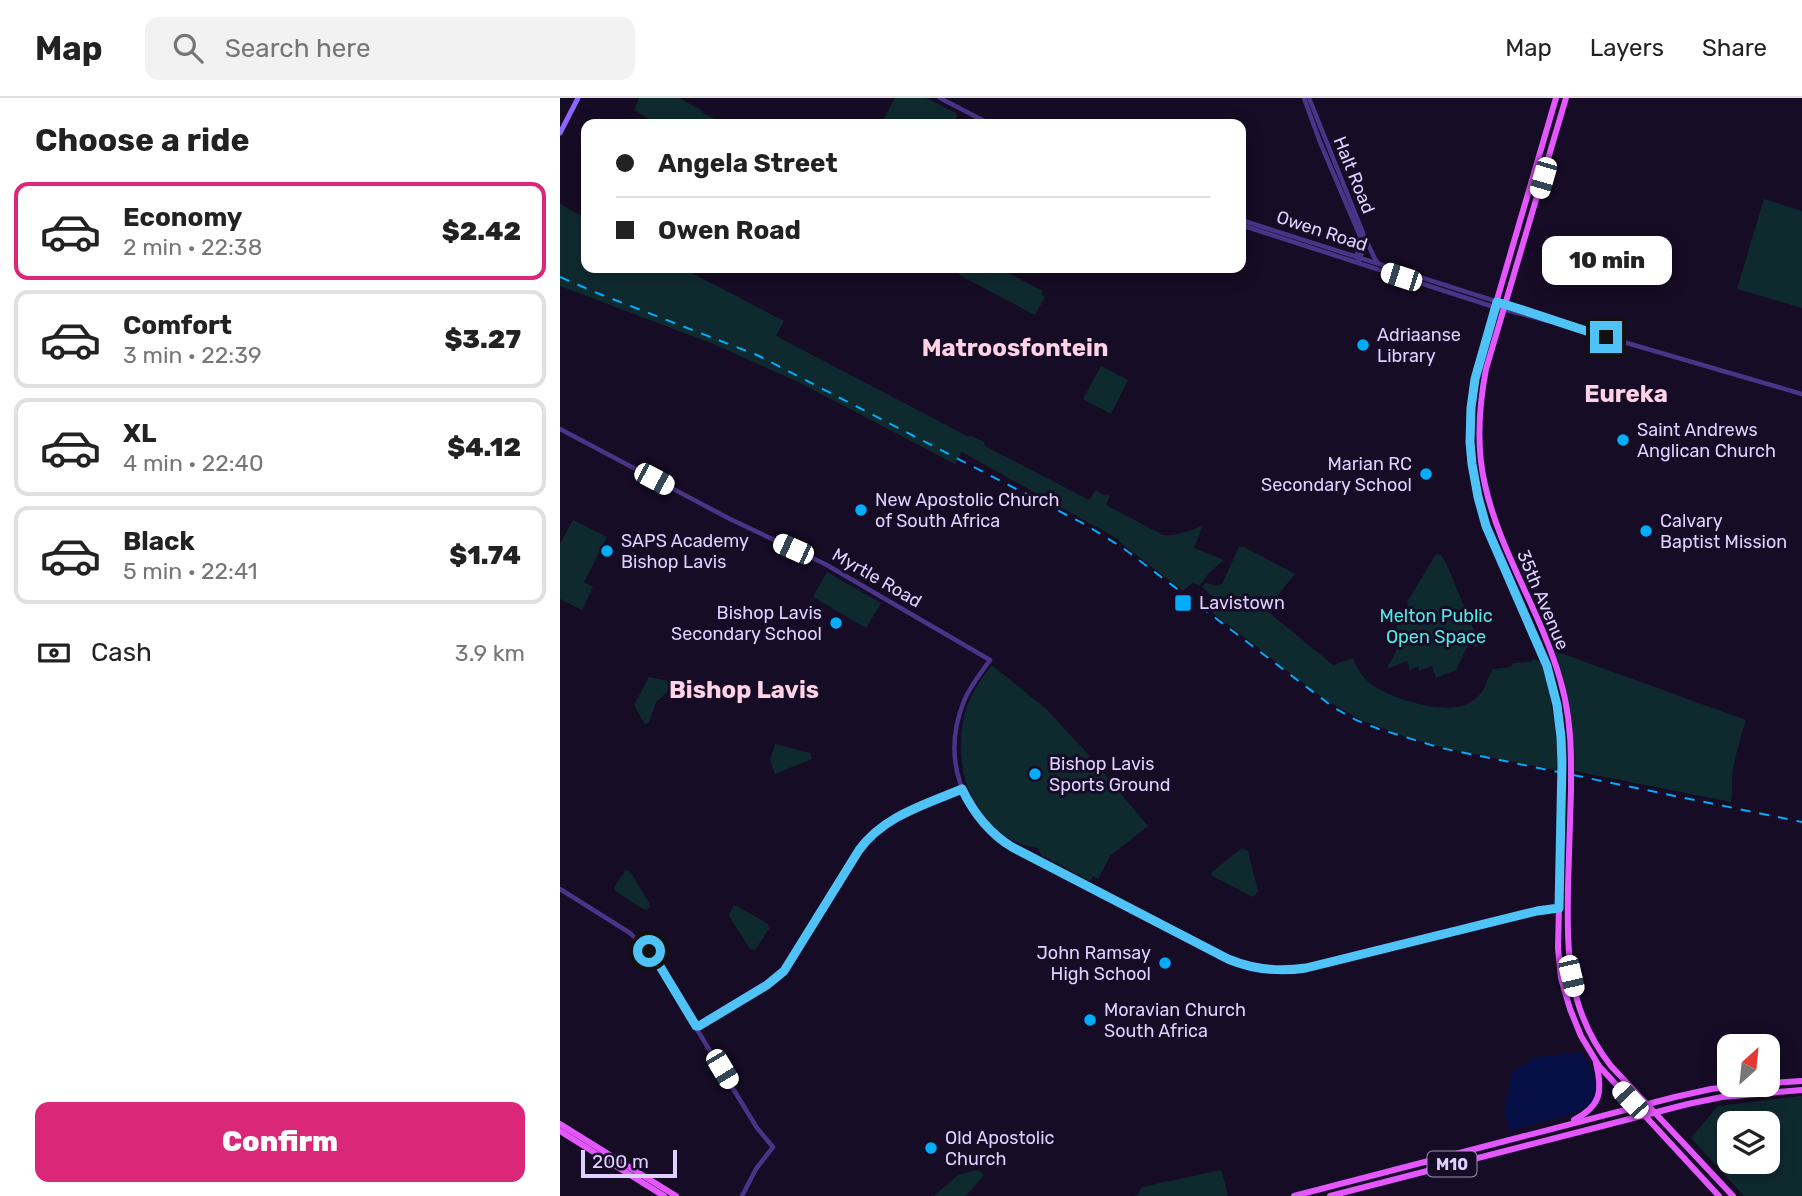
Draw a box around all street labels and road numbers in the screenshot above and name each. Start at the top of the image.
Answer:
street label: Halt Road [1329,133,1379,217]
street label: Owen Road [1274,206,1370,256]
street label: Myrtle Road [828,544,926,612]
street label: 35th Avenue [1512,547,1574,653]
road number: M10 [1428,1152,1477,1176]

